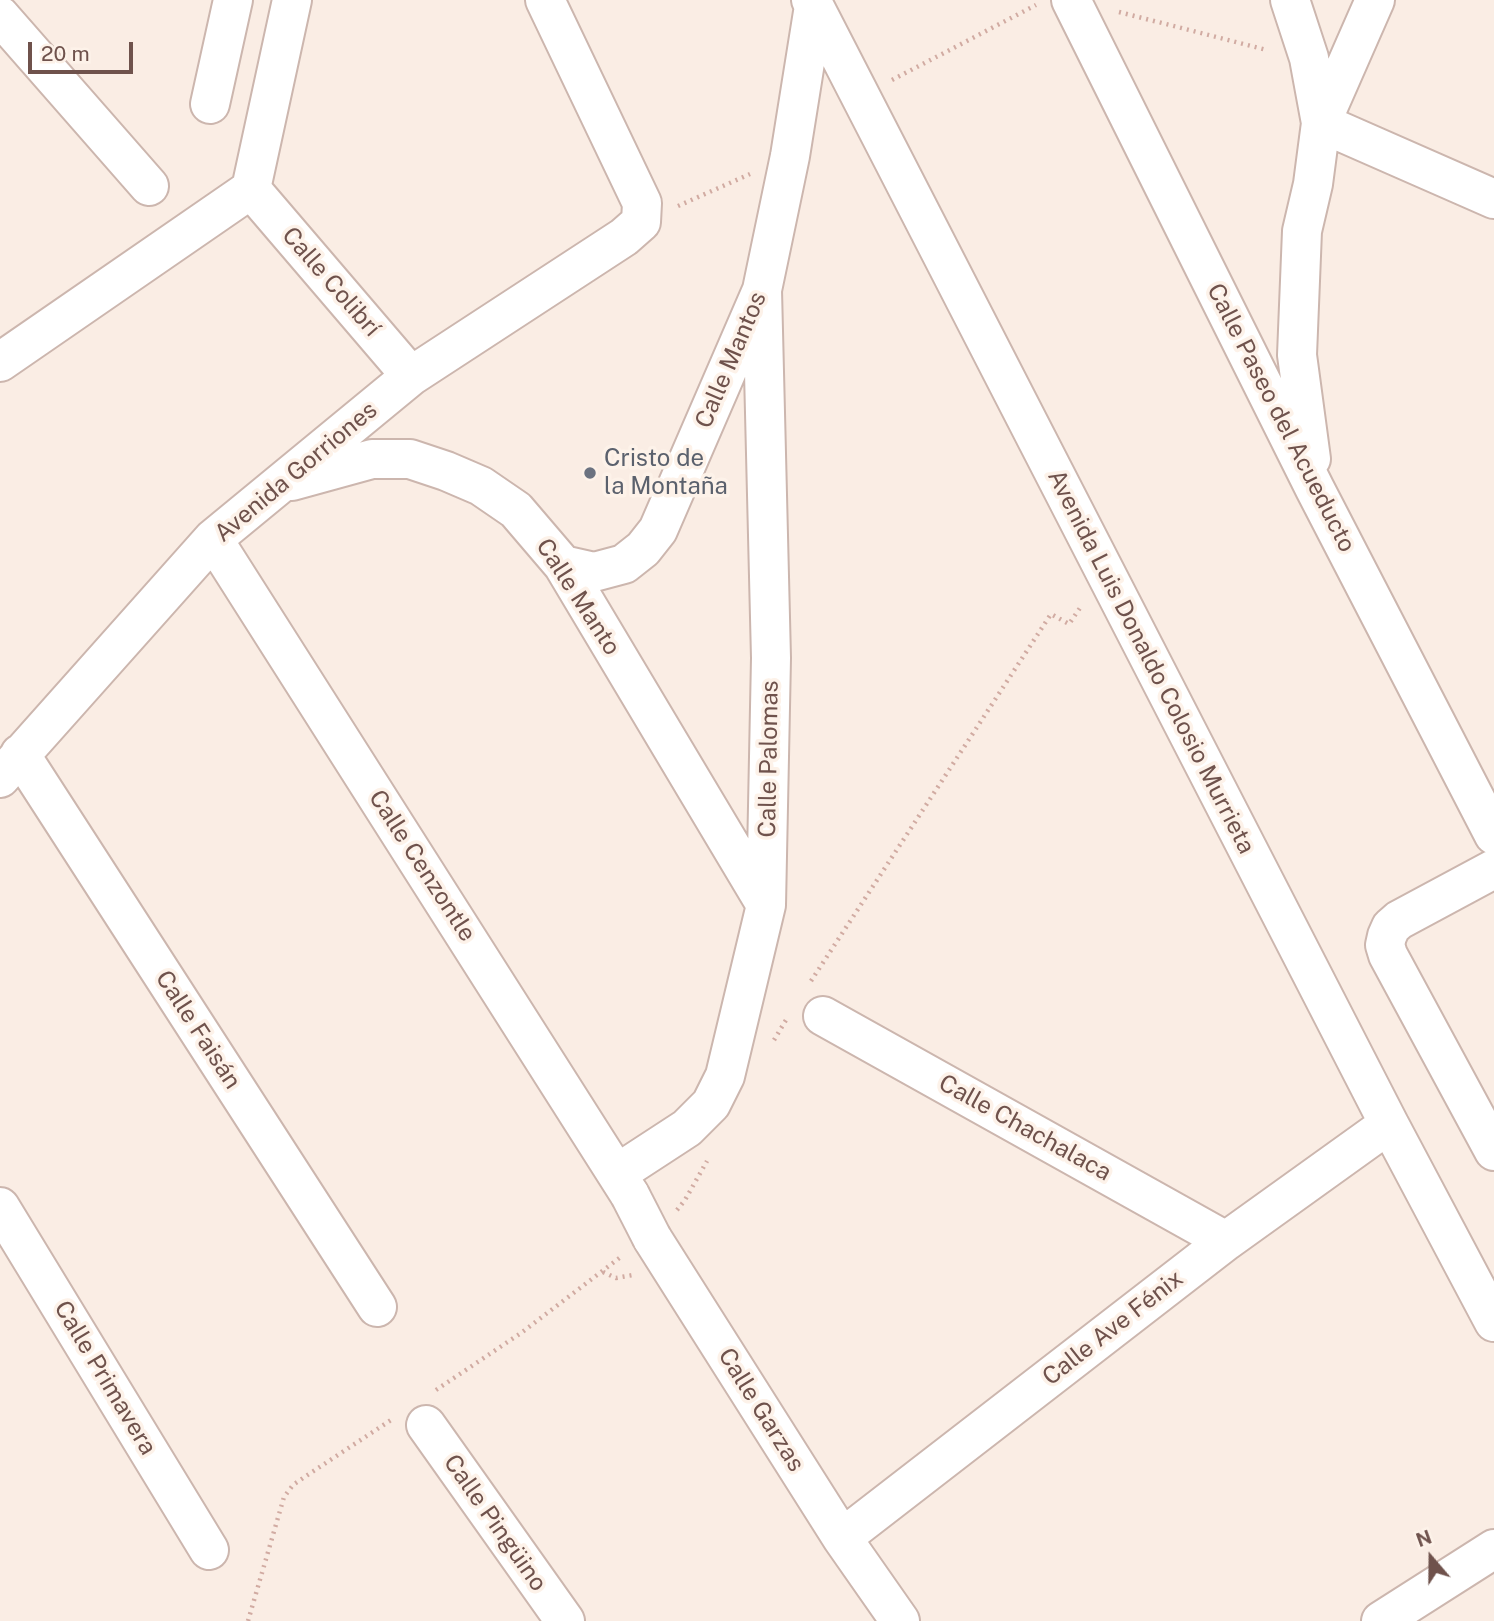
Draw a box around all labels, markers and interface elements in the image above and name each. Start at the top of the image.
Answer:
scale bar [32,28,136,72]
text: 20 m [41,41,90,66]
street label: Calle Colibrí [276,221,386,343]
street label: Calle Paseo del Acueducto [1201,279,1361,557]
street label: Calle Mantos [689,288,773,432]
street label: Avenida Gorriones [209,396,383,548]
place label: Cristo de la Montaña [604,445,728,501]
marker: Cristo de la Montaña [582,465,598,481]
street label: Avenida Luis Donaldo Colosio Murrieta [1041,465,1261,859]
street label: Calle Manto [530,533,626,661]
street label: Calle Palomas [753,680,785,838]
street label: Calle Cenzontle [362,785,482,947]
street label: Calle Faisán [149,965,247,1095]
street label: Calle Chachalaca [934,1069,1116,1187]
street label: Calle Ave Fénix [1037,1264,1189,1392]
street label: Calle Primavera [48,1296,162,1460]
street label: Calle Garzas [712,1343,810,1477]
street label: Calle Pingüino [437,1449,553,1597]
north arrow [1396,1523,1466,1593]
text: N [1413,1525,1435,1551]

